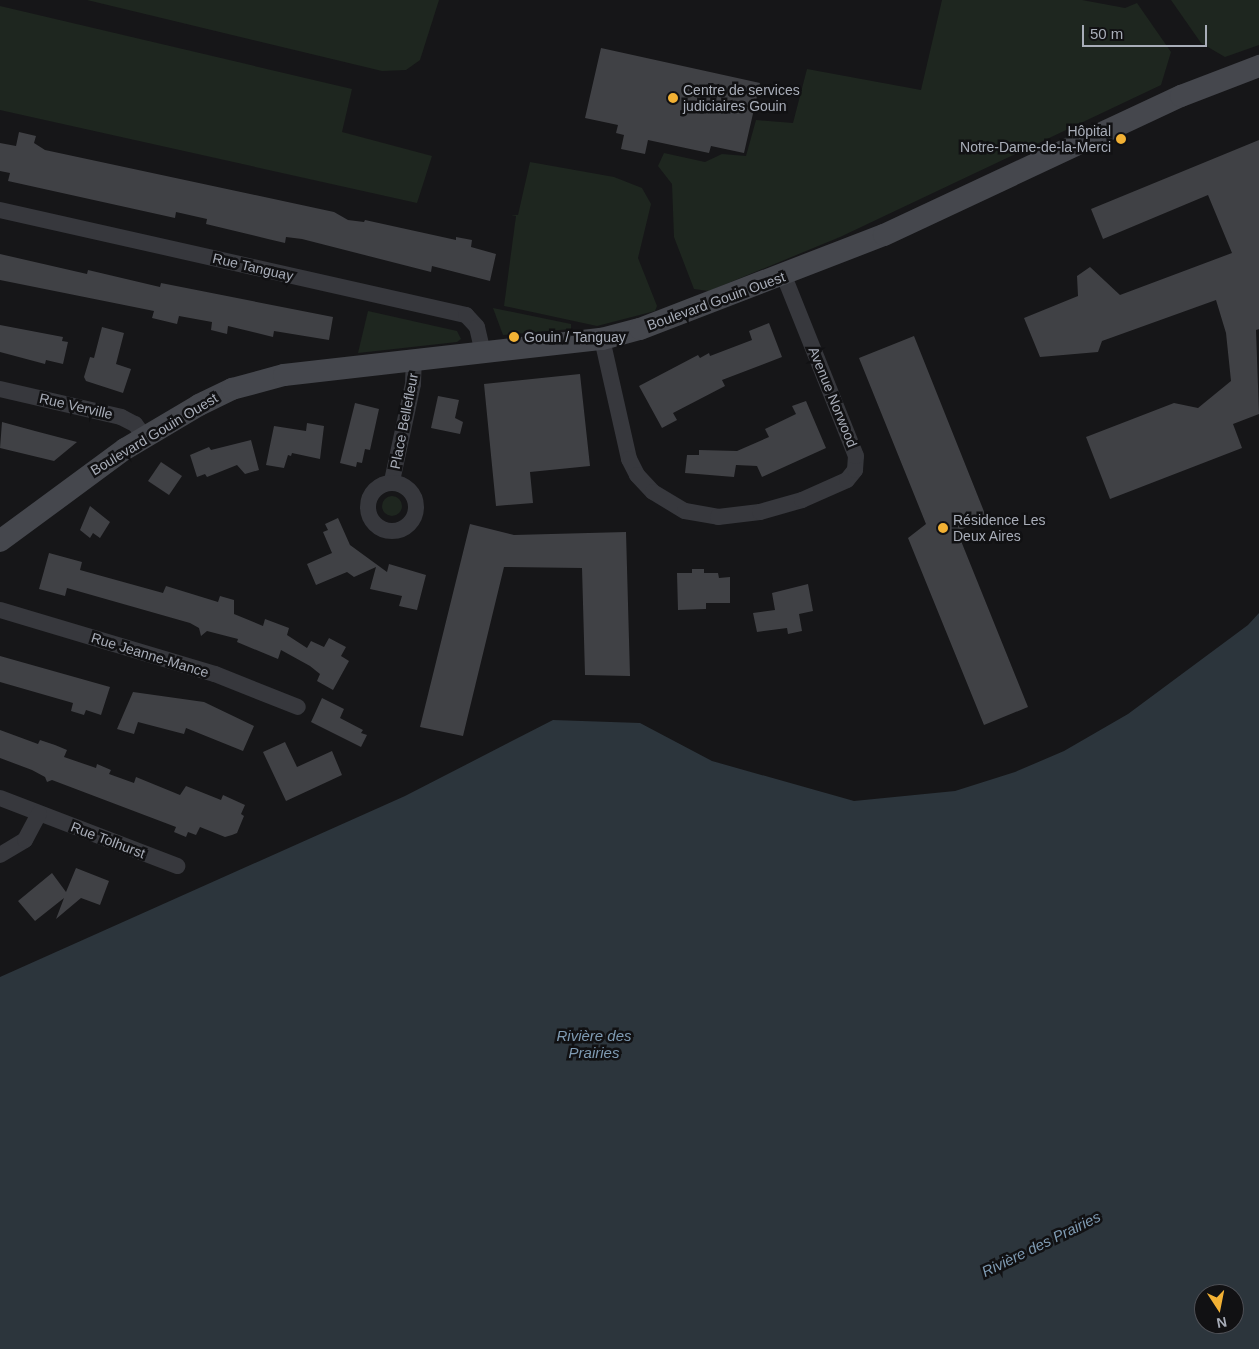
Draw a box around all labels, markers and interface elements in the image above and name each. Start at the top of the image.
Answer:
scale bar [1084,15,1209,47]
text: 50 m [1090,25,1123,42]
place label: Centre de services judiciaires Gouin [683,82,800,114]
marker: Centre de services judiciaires Gouin [667,92,679,104]
place label: Hôpital Notre-Dame-de-la-Merci [960,123,1111,156]
marker: Hôpital Notre-Dame-de-la-Merci [1115,133,1127,145]
street label: Rue Tanguay [211,250,295,284]
street label: Boulevard Gouin Ouest [645,268,787,334]
place label: Gouin / Tanguay [524,329,626,345]
marker: Gouin / Tanguay [508,331,520,343]
street label: Avenue Norwood [805,344,861,450]
street label: Place Bellefleur [386,372,422,470]
street label: Rue Verville [38,389,114,423]
street label: Boulevard Gouin Ouest [87,389,221,479]
place label: Résidence Les Deux Aires [953,512,1046,544]
marker: Résidence Les Deux Aires [937,522,949,534]
street label: Rue Jeanne-Mance [89,629,211,681]
street label: Rue Tolhurst [68,818,148,862]
water label: Rivière des Prairies [556,1026,632,1061]
water label: Rivière des Prairies [979,1207,1103,1281]
north arrow [1194,1284,1244,1334]
text: N [1215,1314,1228,1332]

